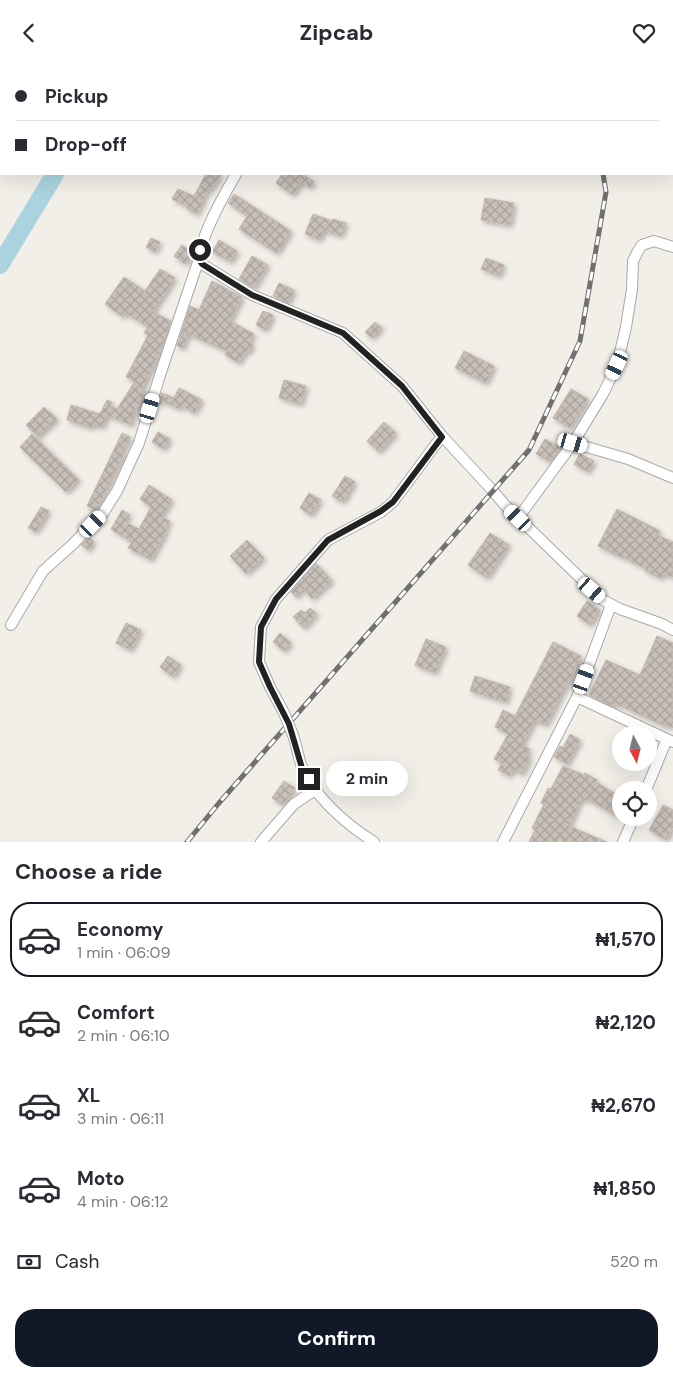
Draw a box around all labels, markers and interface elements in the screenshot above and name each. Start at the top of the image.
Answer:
text: Zipcab [300,18,373,47]
icon: back [15,19,43,47]
icon: heart [630,19,658,47]
text: Pickup [45,84,109,109]
text: Drop-off [45,132,127,157]
route start [189,239,211,261]
car [603,348,630,382]
car [138,391,161,425]
car [556,432,589,454]
car [501,502,534,534]
car [77,508,108,540]
car [575,574,608,606]
car [571,662,596,696]
north arrow [612,726,658,771]
map controls [612,726,657,826]
callout: 2 min [326,761,409,797]
route end [298,768,320,790]
text: 2 min [346,768,388,789]
button: locate [612,781,657,826]
text: Choose a ride [15,857,163,886]
icon: car [17,917,62,962]
text: Economy [77,917,164,942]
text: ₦1,570 [596,927,656,952]
text: 1 min · 06:09 [77,942,170,963]
icon: car [17,1000,62,1045]
text: Comfort [77,1000,155,1025]
text: ₦2,120 [595,1010,656,1035]
text: 2 min · 06:10 [77,1025,170,1046]
icon: car [17,1083,62,1128]
text: XL [77,1083,100,1108]
text: ₦2,670 [591,1093,656,1118]
text: 3 min · 06:11 [77,1108,164,1129]
icon: car [17,1166,62,1211]
text: Moto [77,1166,125,1191]
text: ₦1,850 [593,1176,656,1201]
text: 4 min · 06:12 [77,1191,168,1212]
icon: cash [15,1248,43,1276]
text: Cash [55,1249,99,1274]
text: 520 m [610,1251,658,1272]
button: Confirm [15,1309,658,1367]

